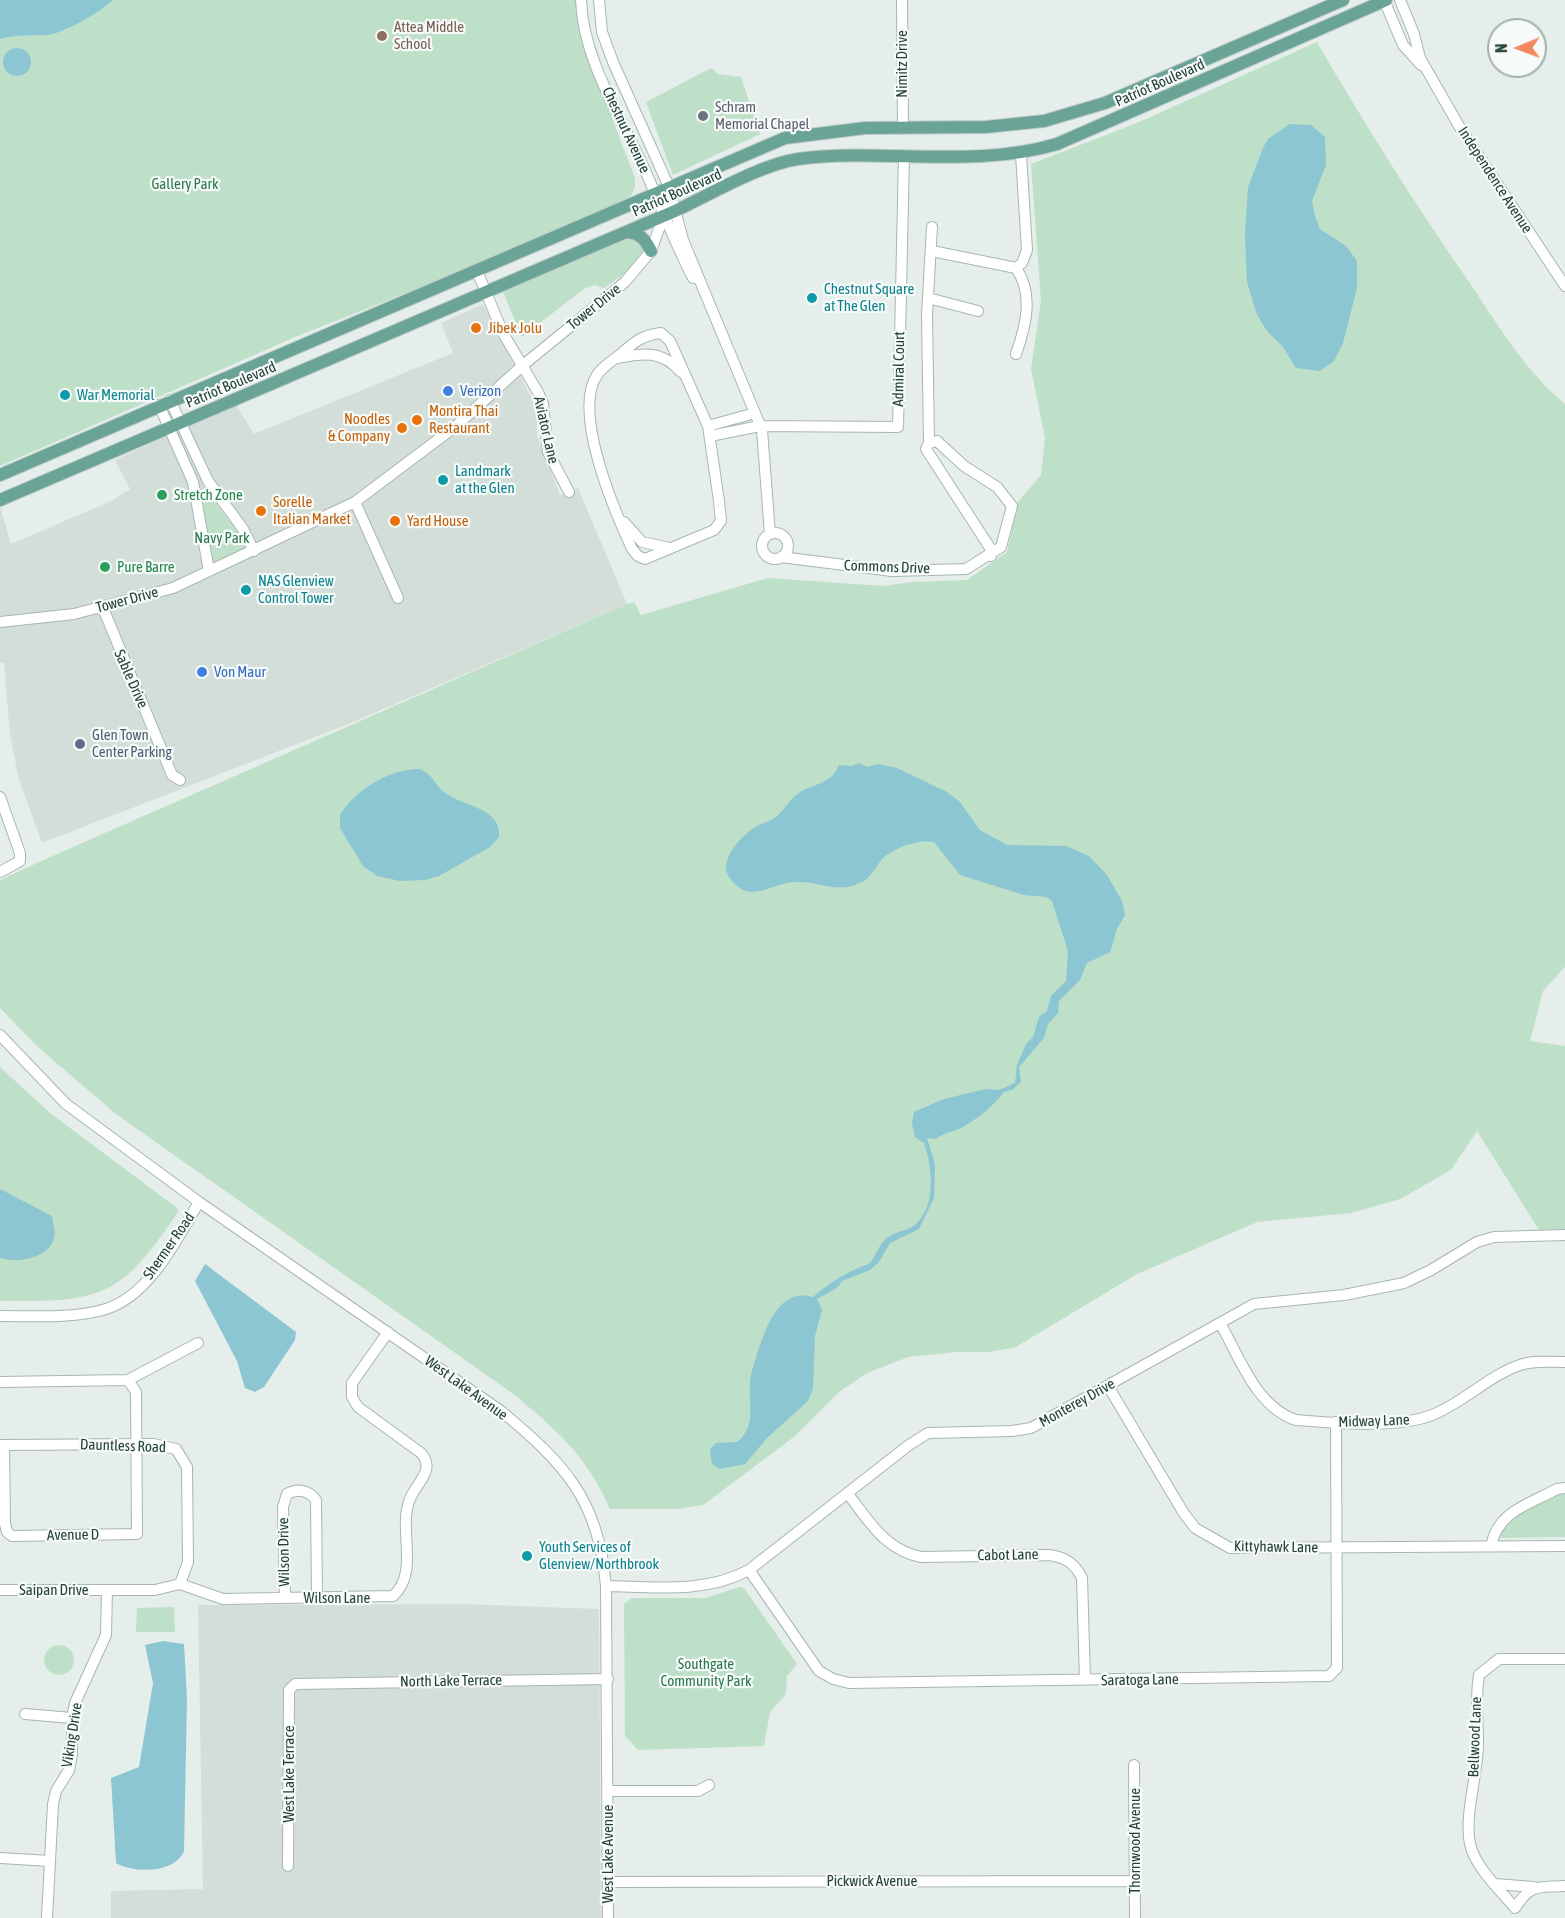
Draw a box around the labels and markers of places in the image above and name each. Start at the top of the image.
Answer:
place label: Attea Middle School [394,18,464,53]
marker: Attea Middle School [375,29,389,43]
place label: Schram Memorial Chapel [715,98,809,133]
marker: Schram Memorial Chapel [696,109,710,123]
place label: Chestnut Square at The Glen [824,280,914,315]
marker: Chestnut Square at The Glen [805,291,819,305]
place label: Jibek Jolu [488,319,542,337]
marker: Jibek Jolu [469,321,483,335]
place label: Verizon [460,382,501,400]
marker: Verizon [441,384,455,398]
place label: War Memorial [77,386,154,404]
marker: War Memorial [58,388,72,402]
place label: Montira Thai Restaurant [429,402,498,437]
place label: Noodles & Company [328,410,390,445]
marker: Montira Thai Restaurant [410,413,424,427]
marker: Noodles & Company [395,421,409,435]
place label: Landmark at the Glen [455,462,515,497]
marker: Landmark at the Glen [436,473,450,487]
place label: Stretch Zone [174,486,243,504]
marker: Stretch Zone [155,488,169,502]
place label: Sorelle Italian Market [273,493,351,528]
marker: Sorelle Italian Market [254,504,268,518]
place label: Yard House [407,512,468,530]
marker: Yard House [388,514,402,528]
place label: Pure Barre [117,558,175,576]
marker: Pure Barre [98,560,112,574]
place label: NAS Glenview Control Tower [258,572,334,607]
marker: NAS Glenview Control Tower [239,583,253,597]
place label: Von Maur [214,663,266,681]
marker: Von Maur [195,665,209,679]
place label: Glen Town Center Parking [92,726,172,761]
marker: Glen Town Center Parking [73,737,87,751]
place label: Youth Services of Glenview/Northbrook [539,1538,659,1573]
marker: Youth Services of Glenview/Northbrook [520,1549,534,1563]

